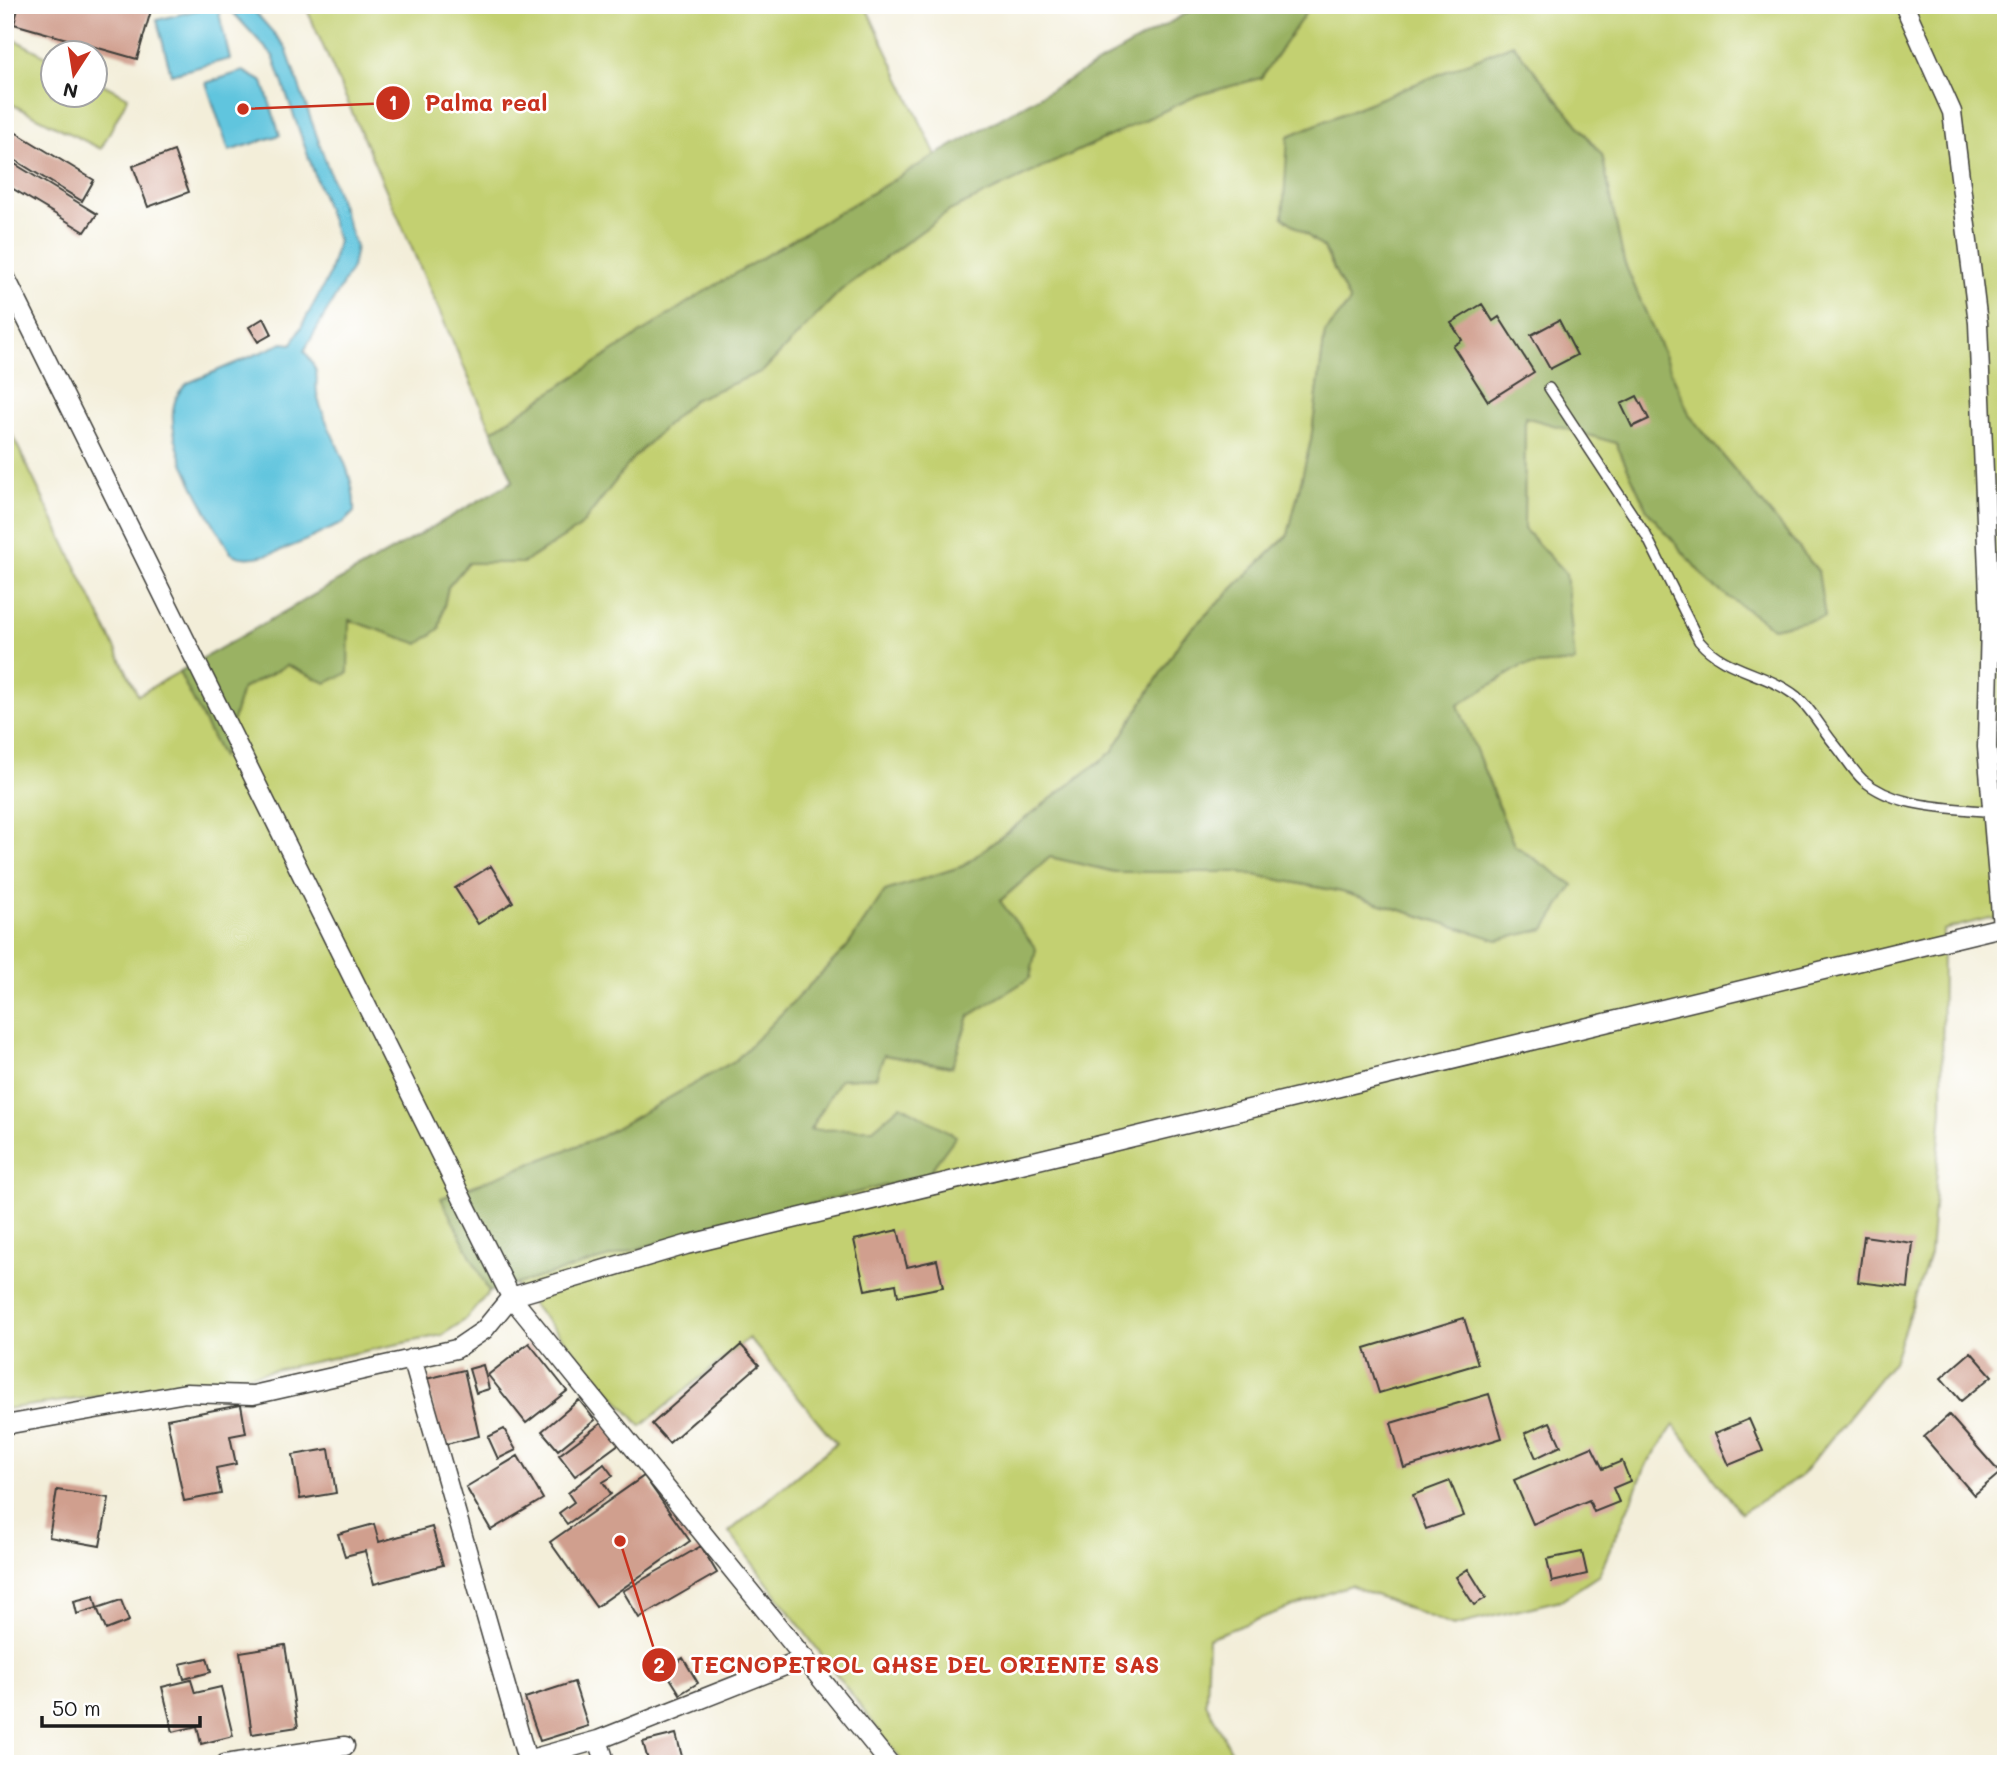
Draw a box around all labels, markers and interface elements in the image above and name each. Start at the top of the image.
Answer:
north arrow [38,38,108,108]
text: N [61,77,80,105]
callout: Palma real [376,81,561,125]
text: Palma real [425,87,547,117]
text: 1 [388,88,398,115]
callout: TECNOPETROL QHSE DEL ORIENTE SAS [641,1643,1173,1687]
text: TECNOPETROL QHSE DEL ORIENTE SAS [691,1649,1159,1679]
text: 2 [653,1651,665,1678]
scale bar [42,1685,200,1729]
text: 50 m [52,1694,101,1721]

